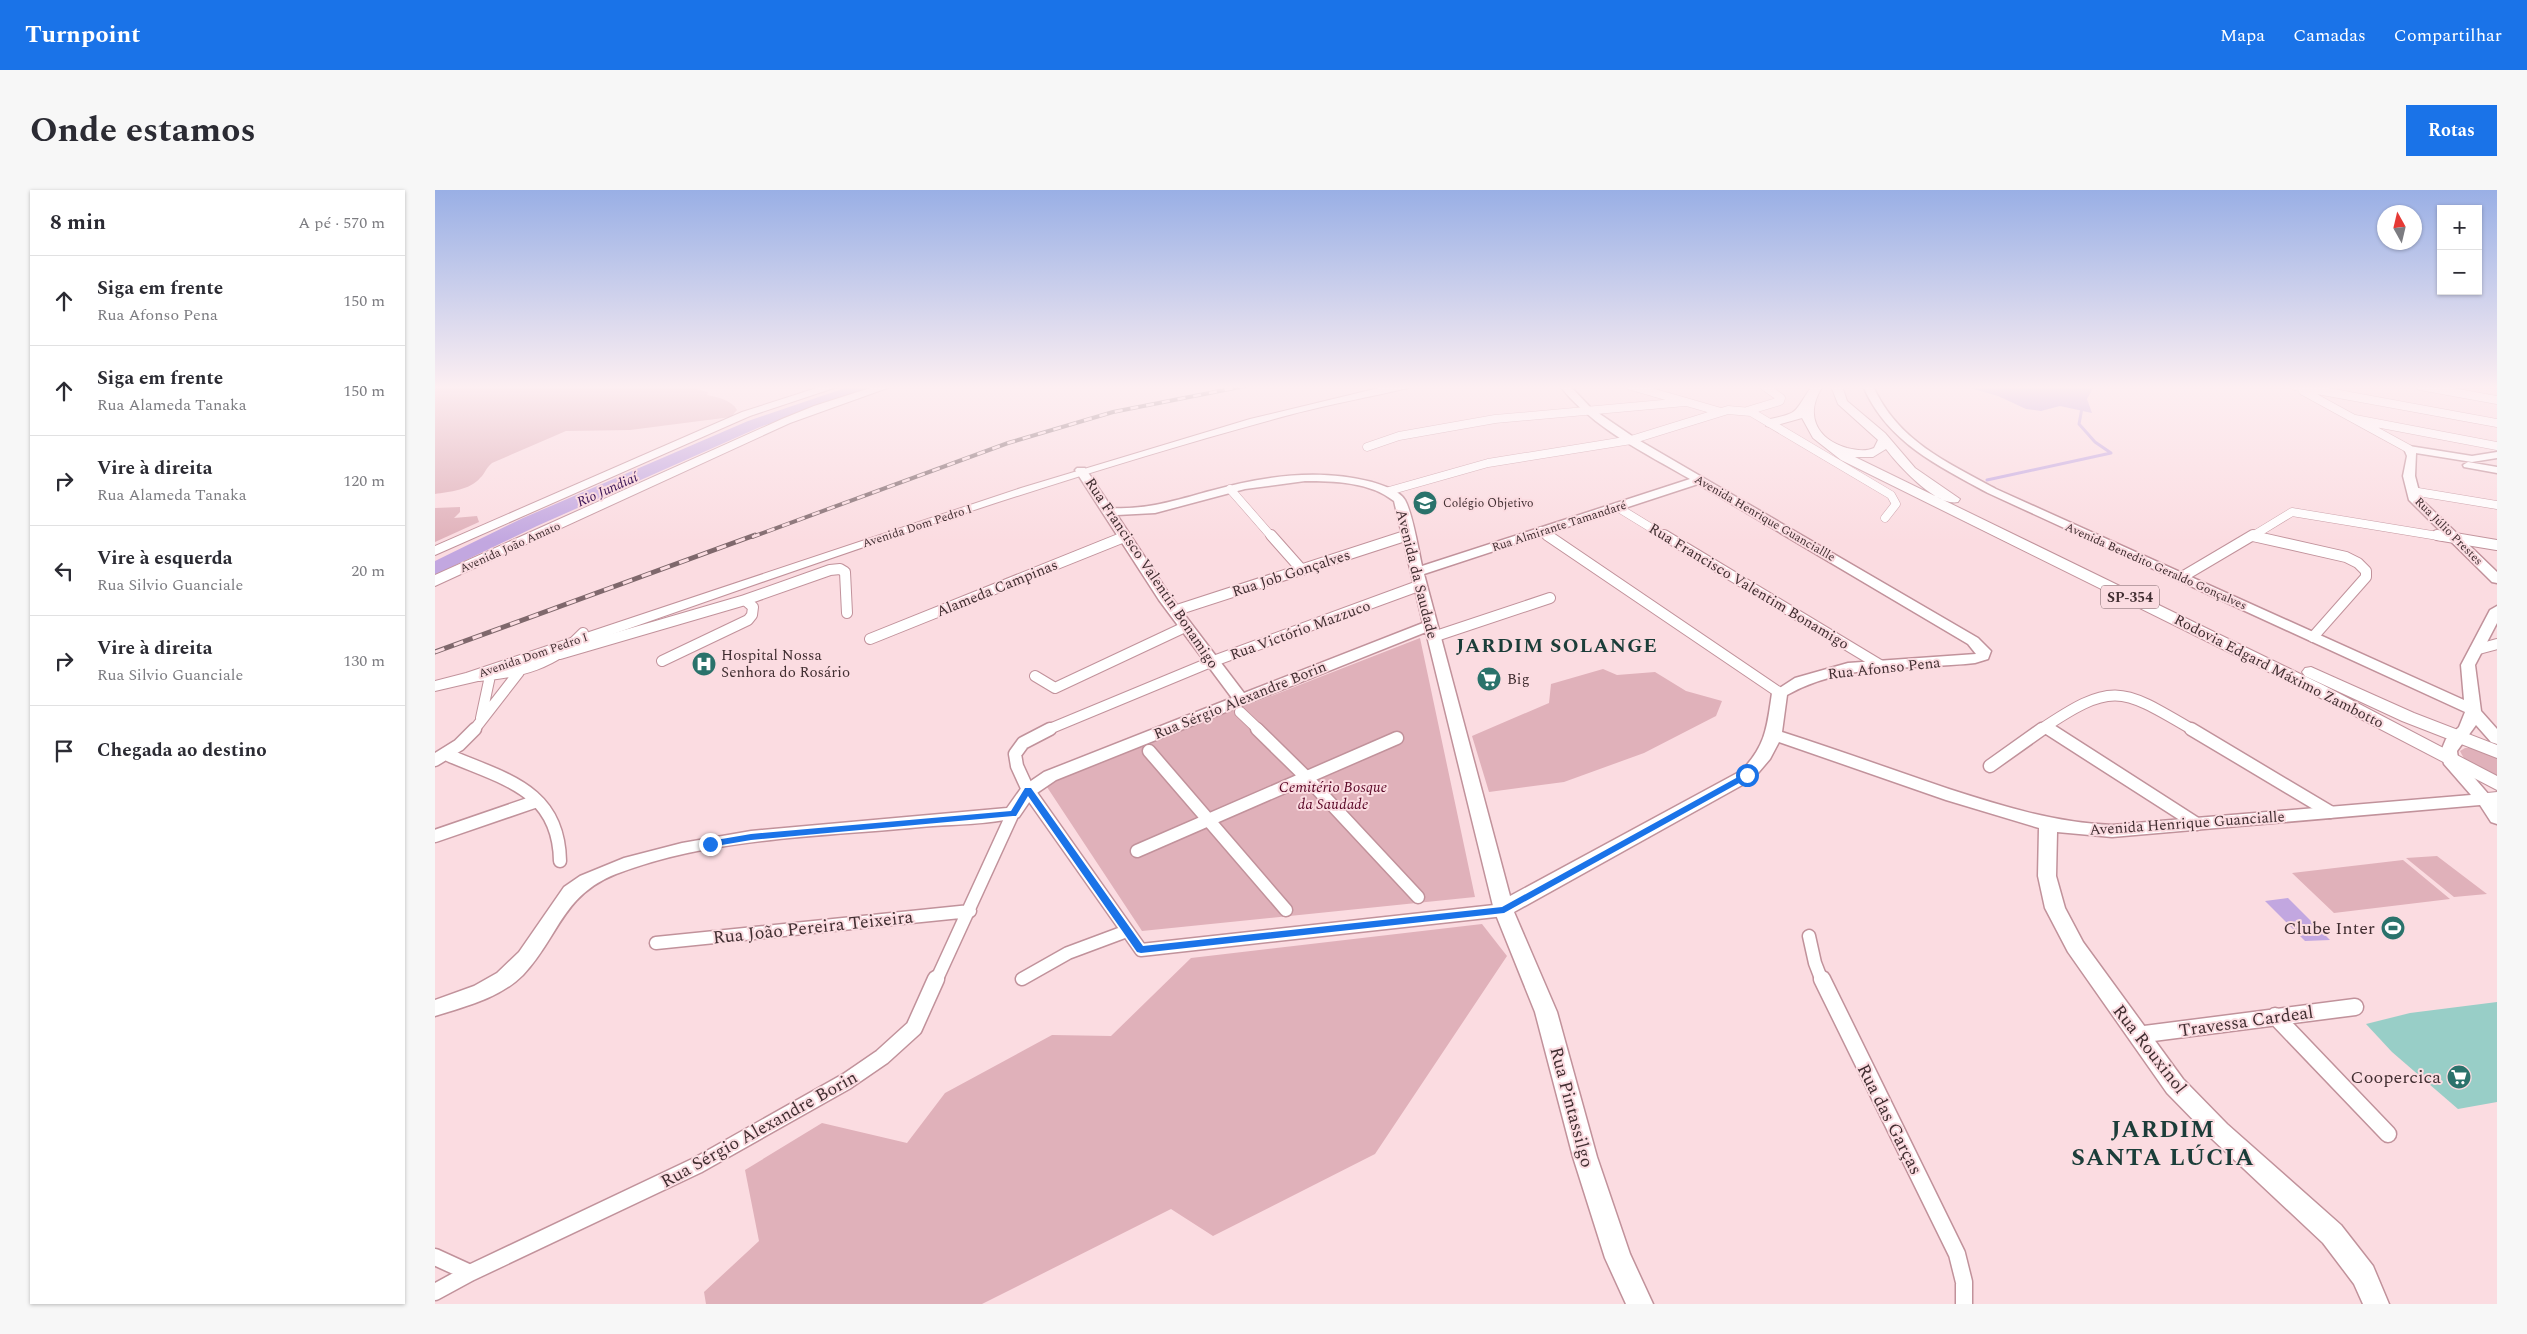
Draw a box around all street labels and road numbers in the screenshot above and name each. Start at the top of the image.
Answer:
street label: Avenida Henrique Guanciallle [1691,470,1839,567]
street label: Rua Francisco Valentin Bonamigo [1079,473,1224,673]
street label: Rua Júlio Prestes [2410,493,2487,570]
street label: Rua Almirante Tamandaré [1489,496,1629,557]
street label: Avenida Dom Pedro I [860,500,974,553]
street label: Avenida da Saudade [1389,507,1444,641]
street label: Avenida João Amato [457,517,564,578]
street label: Rua Francisco Valentim Bonamigo [1644,517,1853,656]
street label: Avenida Benedito Geraldo Gonçalves [2062,518,2250,615]
street label: Rua Job Gonçalves [1229,543,1353,603]
street label: Alameda Campinas [933,554,1061,623]
road number: SP-354 [2101,586,2159,608]
street label: Rua Victório Mazzuco [1227,594,1374,667]
street label: Rodovia Edgard Máximo Zambotto [2170,608,2388,735]
street label: Avenida Dom Pedro I [476,628,590,683]
street label: Rua Afonso Pena [1827,651,1942,686]
street label: Rua Sérgio Alexandre Borin [1150,655,1330,746]
street label: Avenida Henrique Guancialle [2089,805,2285,842]
street label: Rua João Pereira Teixeira [711,904,915,951]
street label: Rua Rouxinol [2106,999,2193,1100]
street label: Travessa Cardeal [2177,999,2315,1044]
street label: Rua Pintassilgo [1542,1044,1601,1170]
street label: Rua das Garças [1850,1059,1929,1179]
street label: Rua Sérgio Alexandre Borin [656,1064,863,1195]

